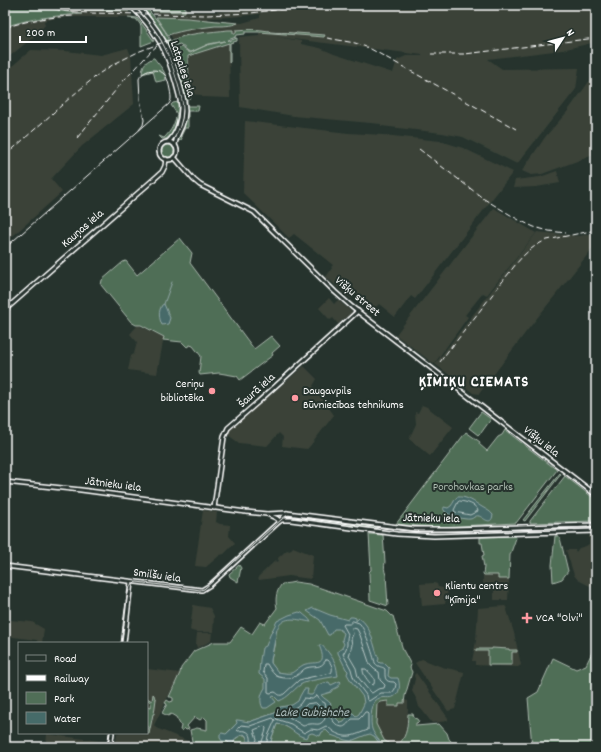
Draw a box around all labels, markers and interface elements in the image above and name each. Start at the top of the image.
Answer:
scale bar [20,18,86,44]
north arrow [543,18,583,58]
text: 200 m [26,25,55,42]
text: N [561,26,578,41]
street label: Latgales iela [165,39,199,99]
street label: Kauņas iela [58,206,108,252]
street label: Višķu street [331,273,384,321]
street label: Šaurā iela [235,369,280,412]
district label: ĶĪMIĶU CIEMATS [419,371,529,394]
place label: Ceriņu bibliotēka [161,376,204,407]
place label: Daugavpils Būvniecības tehnikums [303,383,404,414]
marker: Ceriņu bibliotēka [207,386,217,396]
marker: Daugavpils Būvniecības tehnikums [290,393,300,403]
street label: Višķu iela [519,422,563,462]
street label: Jātnieku iela [84,473,142,497]
park label: Porohovkas parks [433,479,513,496]
street label: Jātnieku iela [403,510,460,528]
street label: Smilšu iela [132,564,182,588]
place label: Klientu centrs "Ķīmija" [445,578,508,609]
marker: Klientu centrs "Ķīmija" [432,588,442,598]
place label: VCA "Olvi" [536,610,583,627]
marker: VCA "Olvi" [521,612,533,624]
legend [18,642,148,734]
text: Road [54,651,76,668]
text: Railway [54,671,90,688]
text: Park [54,691,75,708]
water label: Lake Gubishche [275,704,350,723]
text: Water [54,711,81,728]

